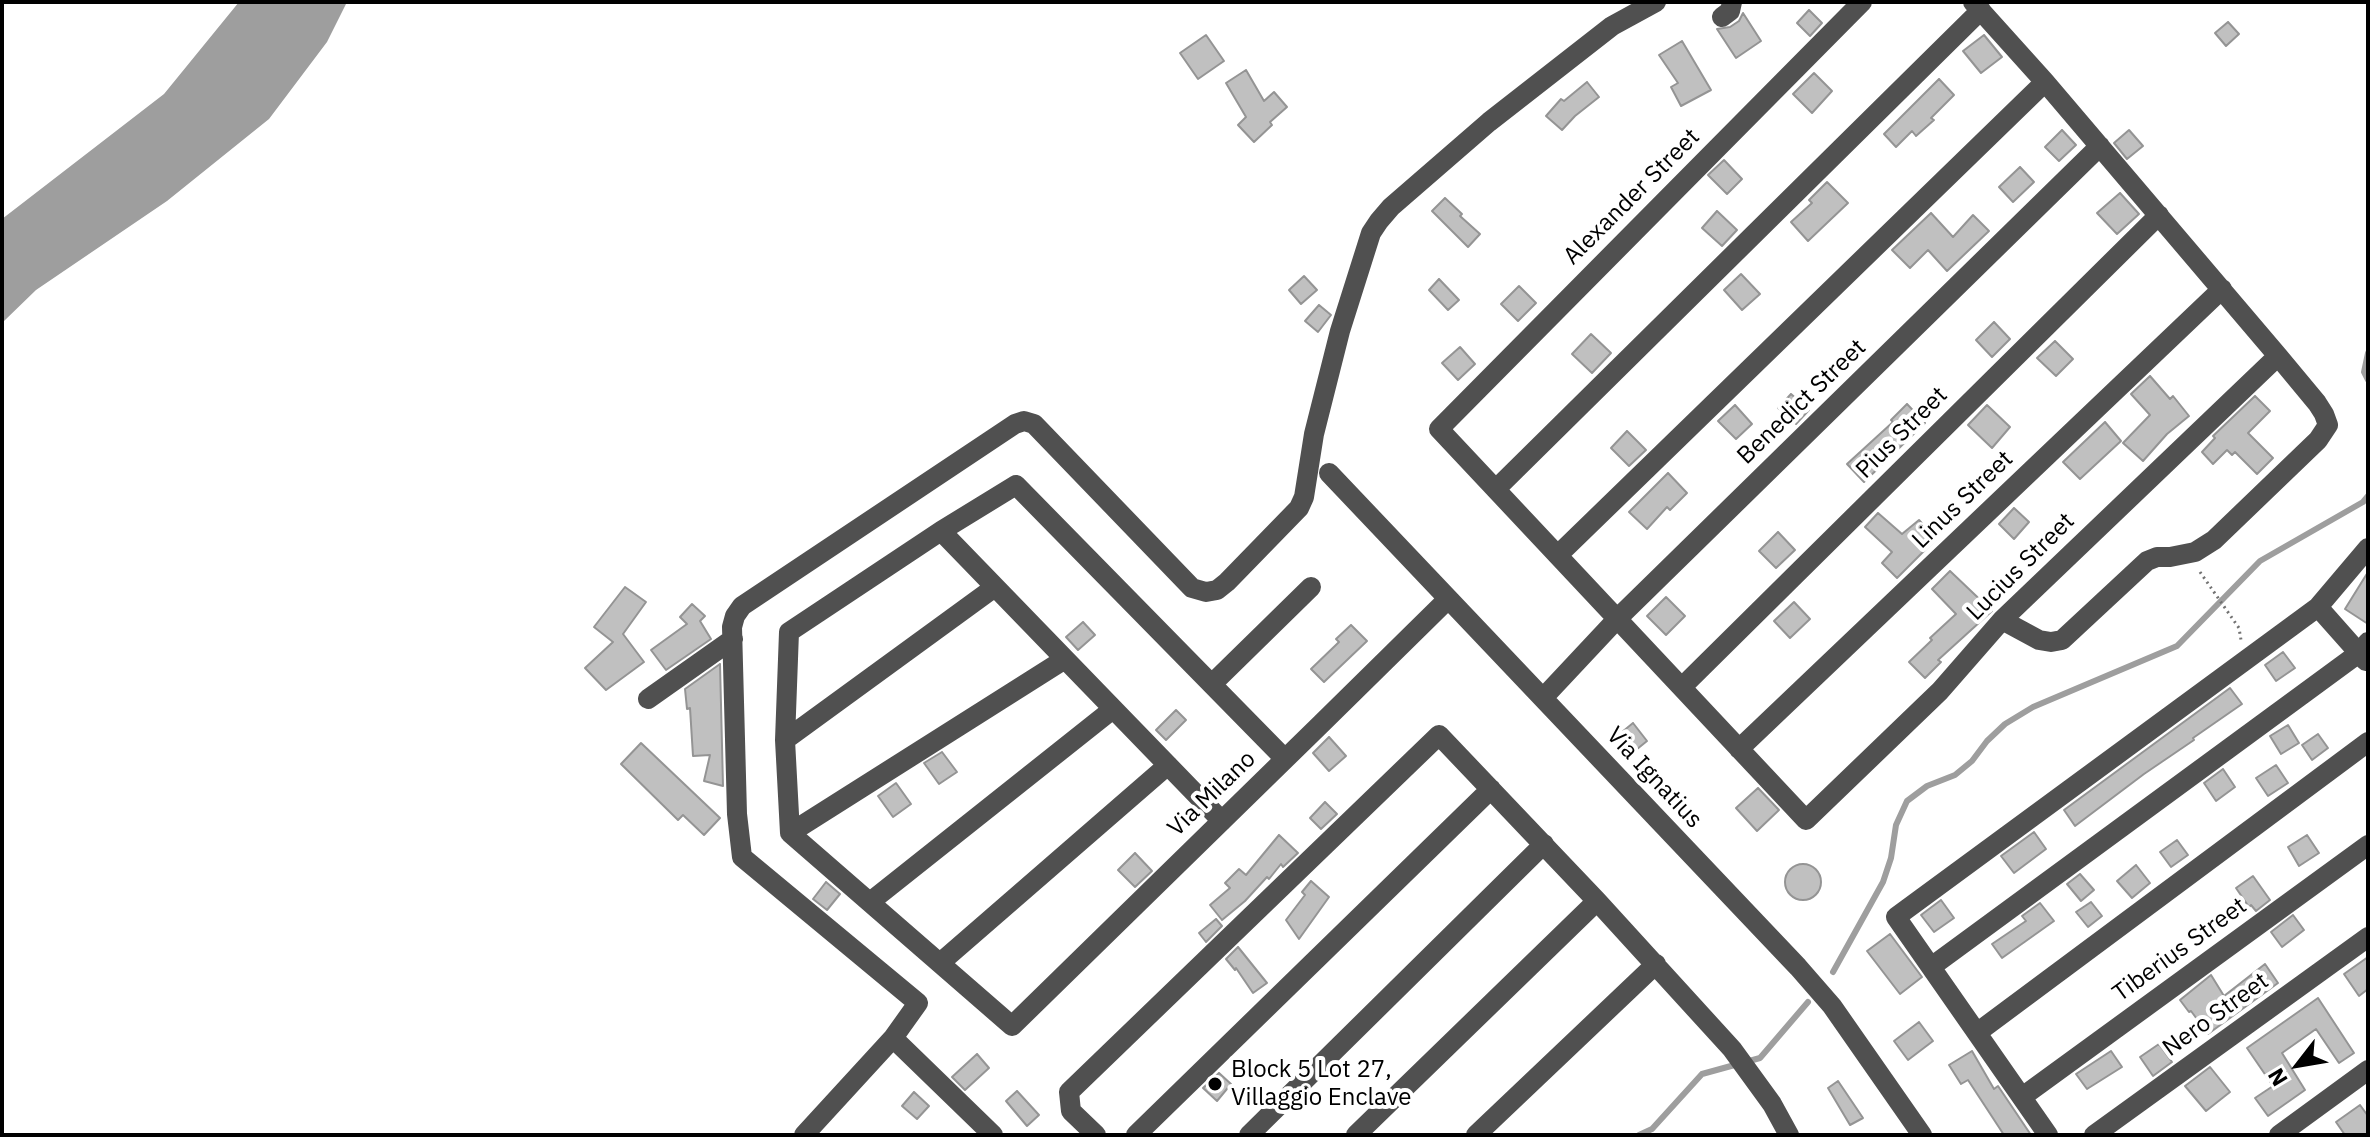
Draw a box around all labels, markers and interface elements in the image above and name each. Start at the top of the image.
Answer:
street label: Alexander Street [1558,123,1706,271]
street label: Benedict Street [1732,333,1872,471]
street label: Pius Street [1850,381,1954,485]
street label: Linus Street [1907,445,2019,555]
street label: Lucius Street [1961,507,2081,627]
street label: Via Ignatius [1600,722,1708,834]
street label: Via Milano [1162,745,1262,843]
street label: Tiberius Street [2107,892,2253,1008]
street label: Nero Street [2157,967,2275,1063]
north arrow [2258,1025,2338,1105]
place label: Block 5 Lot 27, Villaggio Enclave [1231,1056,1412,1112]
text: N [2260,1063,2294,1092]
marker: Block 5 Lot 27, Villaggio Enclave [1206,1075,1224,1093]

